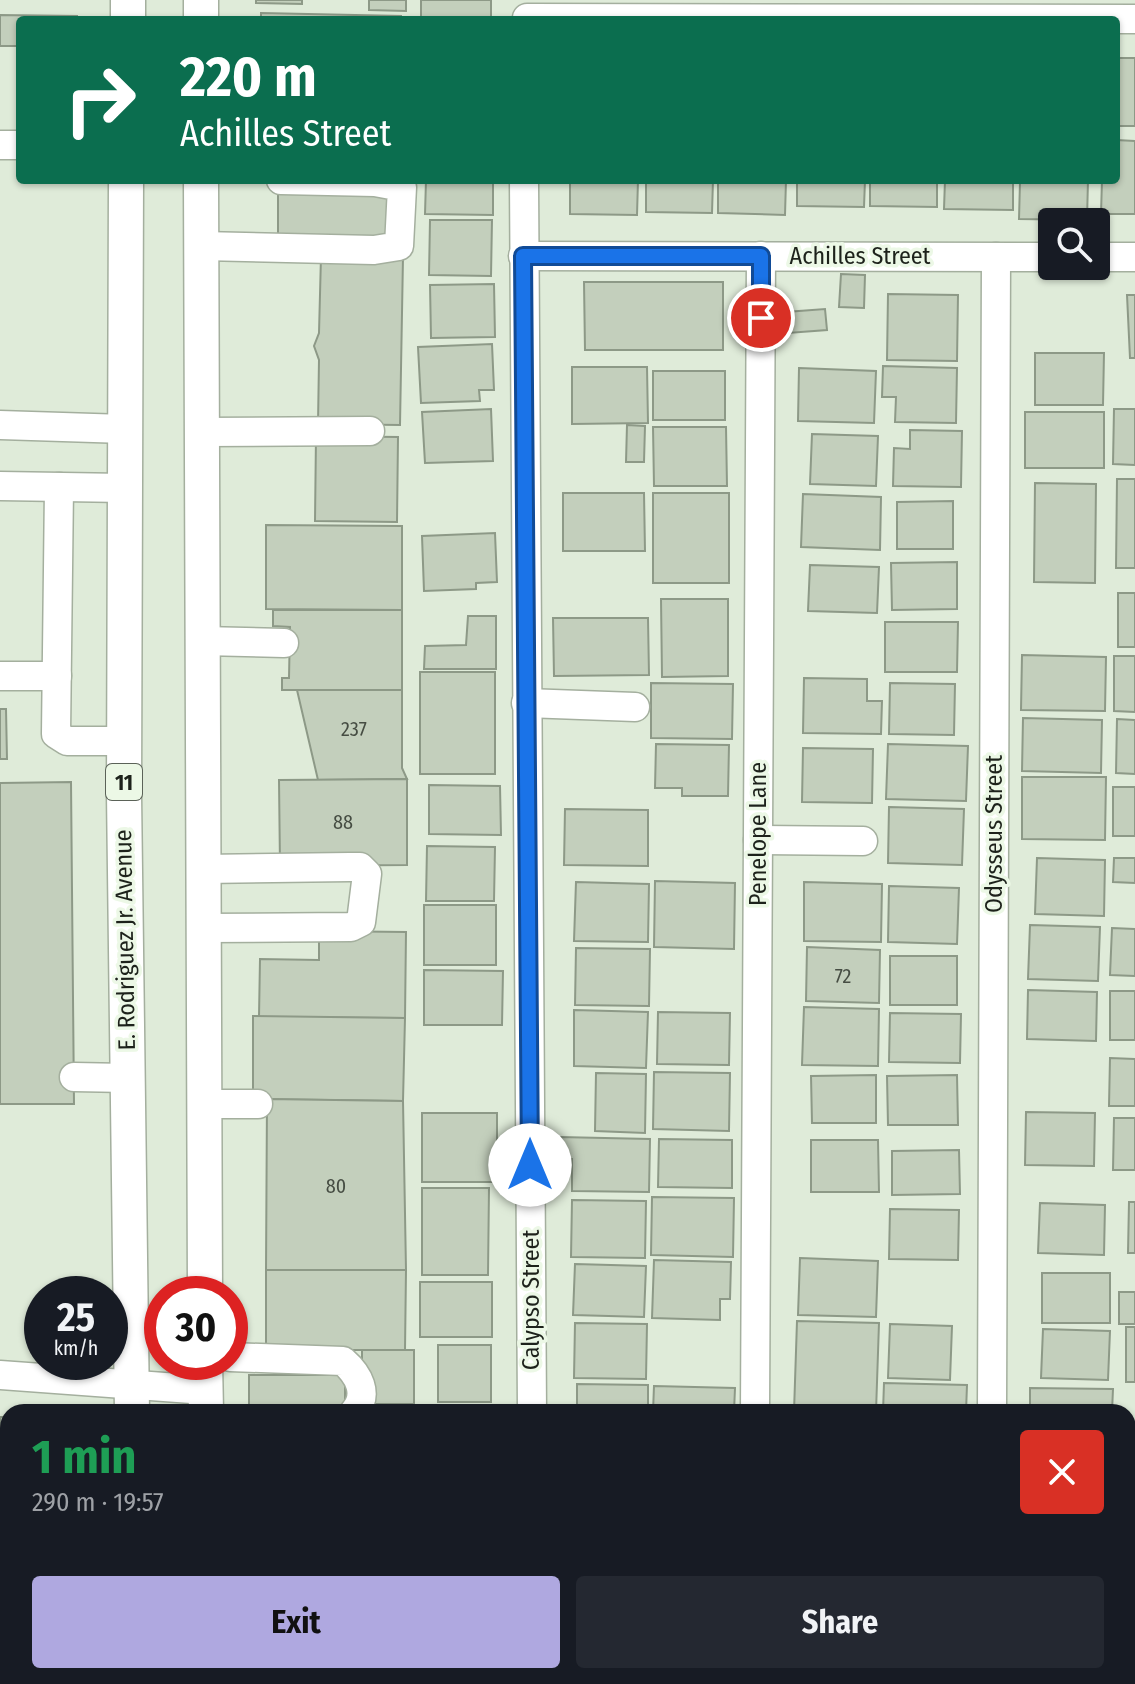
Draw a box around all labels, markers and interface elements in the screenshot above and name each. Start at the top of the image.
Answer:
text: 220 m [180,44,317,111]
icon: right [48,48,152,152]
text: Achilles Street [180,112,391,156]
map controls [1038,208,1110,280]
button: search [1038,208,1110,280]
street label: Achilles Street [790,242,931,270]
pin [727,284,795,352]
icon: arrive [739,296,783,340]
house number: 237 [341,717,367,741]
street label: Odysseus Street [980,755,1008,913]
street label: Penelope Lane [744,762,772,906]
road number: 11 [106,764,142,800]
house number: 88 [333,810,353,834]
street label: E. Rodriguez Jr. Avenue [109,829,141,1051]
house number: 72 [835,964,852,988]
position arrow [488,1123,572,1207]
house number: 80 [326,1174,346,1198]
street label: Calypso Street [517,1230,545,1370]
speed limit sign: 30 [144,1276,248,1380]
text: 25 [57,1294,95,1342]
text: km/h [54,1336,98,1360]
text: 1 min [32,1428,137,1486]
button: close [1020,1430,1104,1514]
text: 290 m · 19:57 [32,1487,164,1518]
button: Exit [32,1576,560,1668]
button: Share [576,1576,1104,1668]

